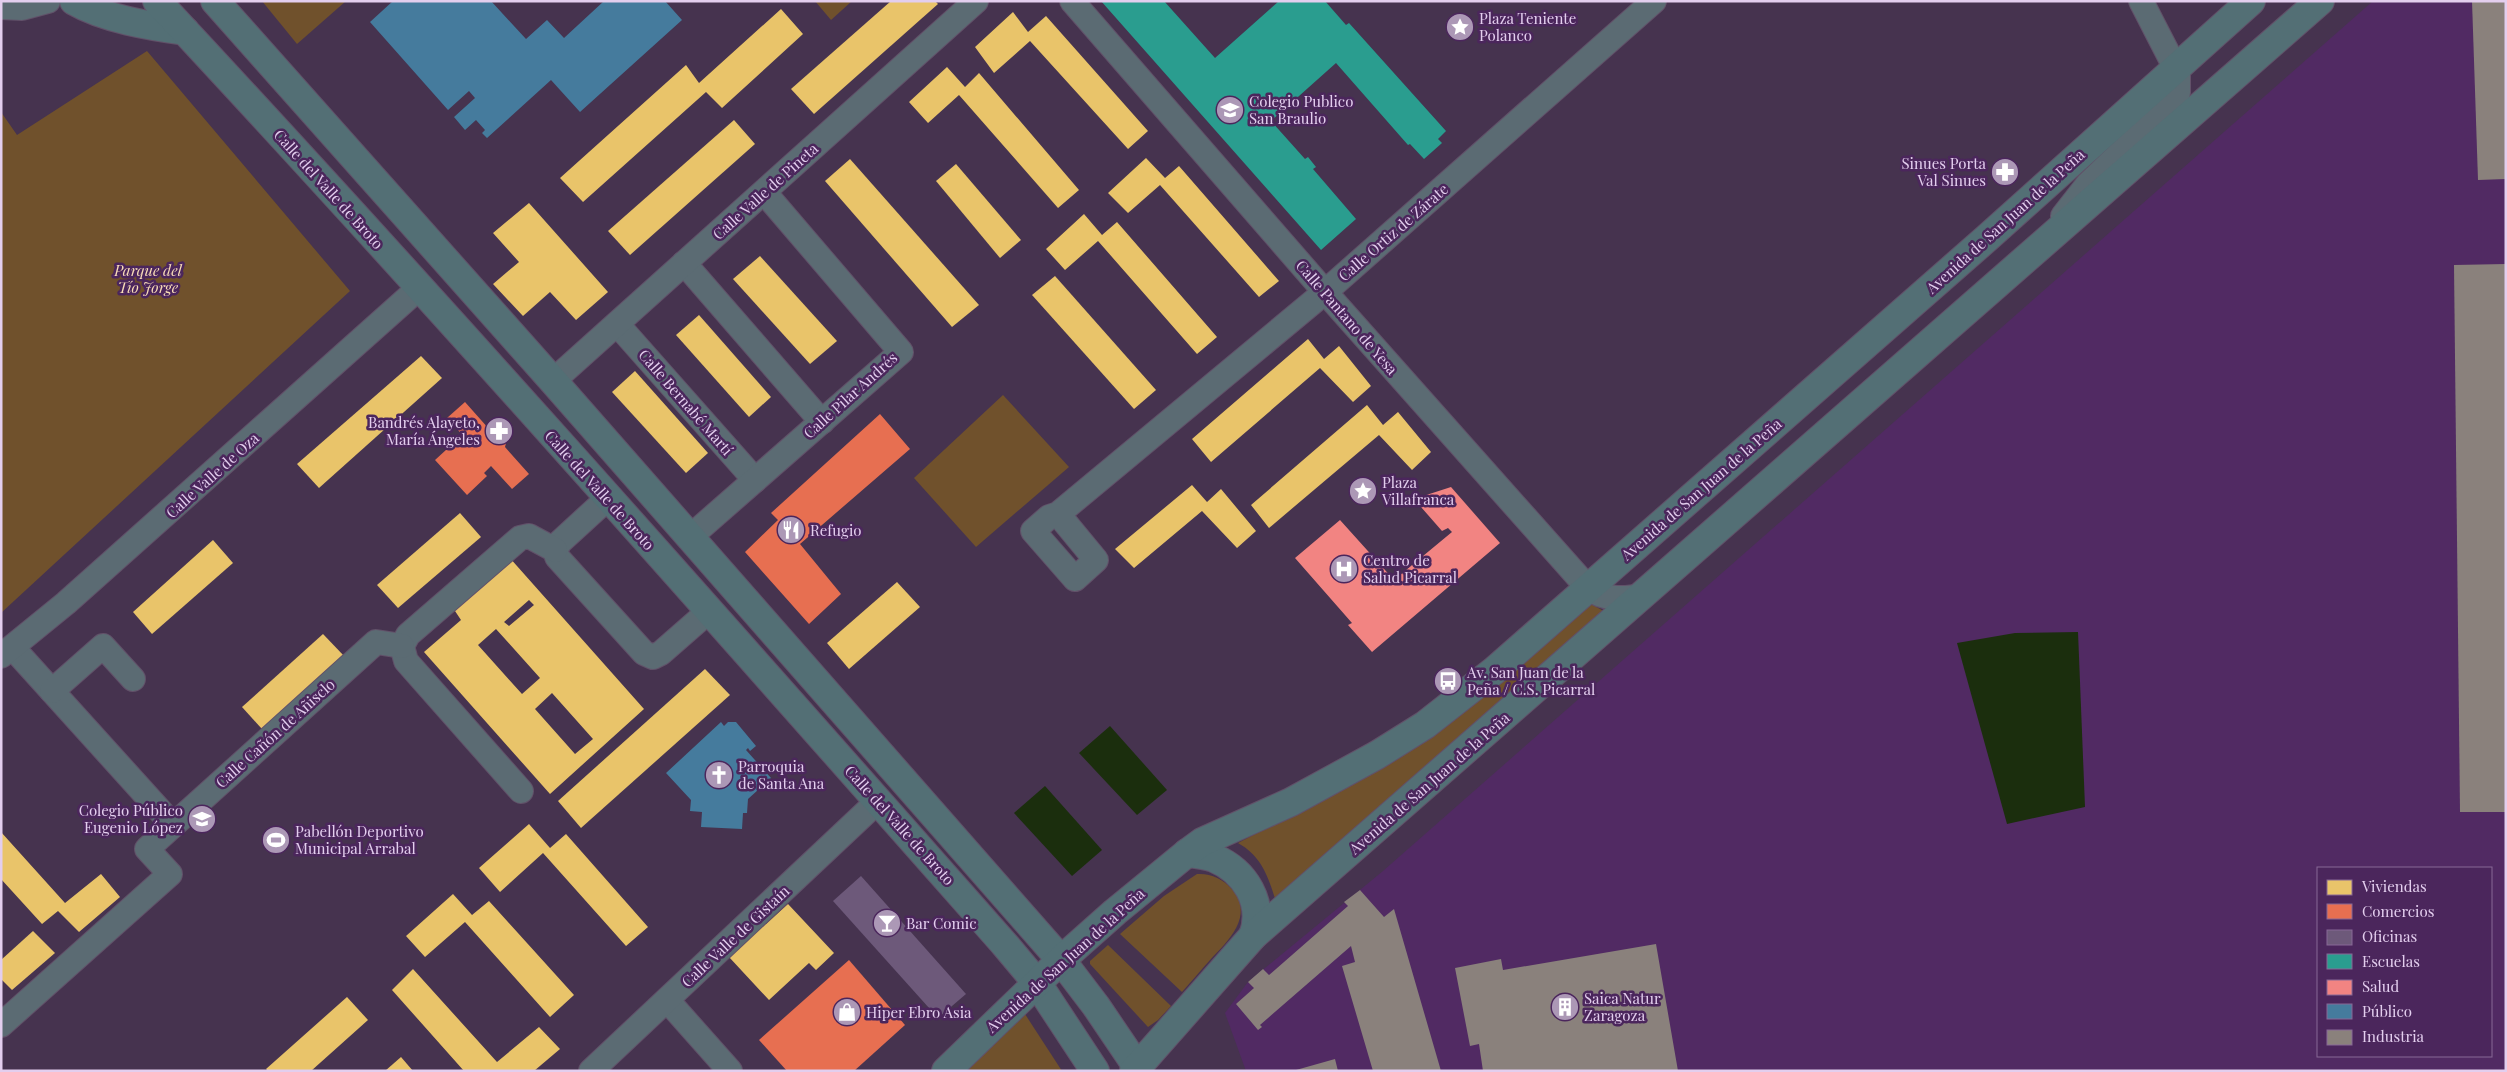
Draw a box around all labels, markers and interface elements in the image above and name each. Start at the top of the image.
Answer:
place label: Plaza Teniente Polanco [1479,8,1576,45]
place icon: Plaza Teniente Polanco [1445,12,1475,42]
place label: Colegio Publico San Braulio [1249,91,1353,128]
school or university icon: Colegio Publico San Braulio [1215,95,1245,125]
street label: Calle del Valle de Broto [270,125,388,253]
street label: Calle Valle de Pineta [708,138,822,244]
street label: Avenida de San Juan de la Peña [1921,144,2089,298]
place label: Sinues Porta Val Sinues [1902,153,1987,190]
pharmacy icon: Sinues Porta Val Sinues [1990,157,2020,187]
street label: Calle Ortiz de Zárate [1334,179,1452,285]
street label: Calle Pantano de Yesa [1292,256,1403,379]
park label: Parque del Tío Jorge [113,260,183,297]
street label: Calle Bernabé Martí [634,345,738,460]
street label: Calle Pilar Andrés [799,347,901,443]
place label: Bandrés Alayeto, María Ángeles [368,412,480,449]
street label: Avenida de San Juan de la Peña [1616,413,1786,565]
pharmacy icon: Bandrés Alayeto, María Ángeles [484,416,514,446]
street label: Calle del Valle de Broto [541,426,659,554]
street label: Calle Valle de Oza [161,428,263,522]
place label: Plaza Villafranca [1381,472,1455,509]
place icon: Plaza Villafranca [1348,476,1378,506]
restaurant icon: Refugio [776,515,806,545]
place label: Refugio [810,520,862,540]
place label: Centro de Salud Picarral [1363,550,1457,587]
hospital icon: Centro de Salud Picarral [1329,554,1359,584]
place label: Av. San Juan de la Peña / C.S. Picarral [1466,662,1595,699]
bus stop icon: Av. San Juan de la Peña / C.S. Picarral [1433,666,1463,696]
street label: Calle Cañón de Añisclo [211,674,339,792]
street label: Avenida de San Juan de la Peña [1344,707,1514,859]
place label: Parroquia de Santa Ana [738,756,825,793]
church icon: Parroquia de Santa Ana [704,760,734,790]
street label: Calle del Valle de Broto [841,761,959,889]
place label: Colegio Público Eugenio López [79,800,183,837]
school or university icon: Colegio Público Eugenio López [187,804,217,834]
place label: Pabellón Deportivo Municipal Arrabal [295,821,424,858]
sports icon: Pabellón Deportivo Municipal Arrabal [261,825,291,855]
legend [2317,867,2492,1057]
text: Viviendas [2361,876,2427,896]
street label: Calle Valle de Gistaín [677,881,793,991]
street label: Avenida de San Juan de la Peña [981,883,1149,1037]
text: Comercios [2362,901,2434,921]
bar icon: Bar Comic [872,908,902,938]
place label: Bar Comic [906,913,976,933]
text: Oficinas [2362,926,2417,946]
text: Escuelas [2362,951,2420,971]
text: Salud [2362,976,2400,996]
place label: Saica Natur Zaragoza [1584,988,1661,1025]
building icon: Saica Natur Zaragoza [1550,992,1580,1022]
shop icon: Hiper Ebro Asia [832,997,862,1027]
text: Público [2362,1001,2412,1021]
place label: Hiper Ebro Asia [866,1002,972,1022]
text: Industria [2362,1026,2425,1046]

